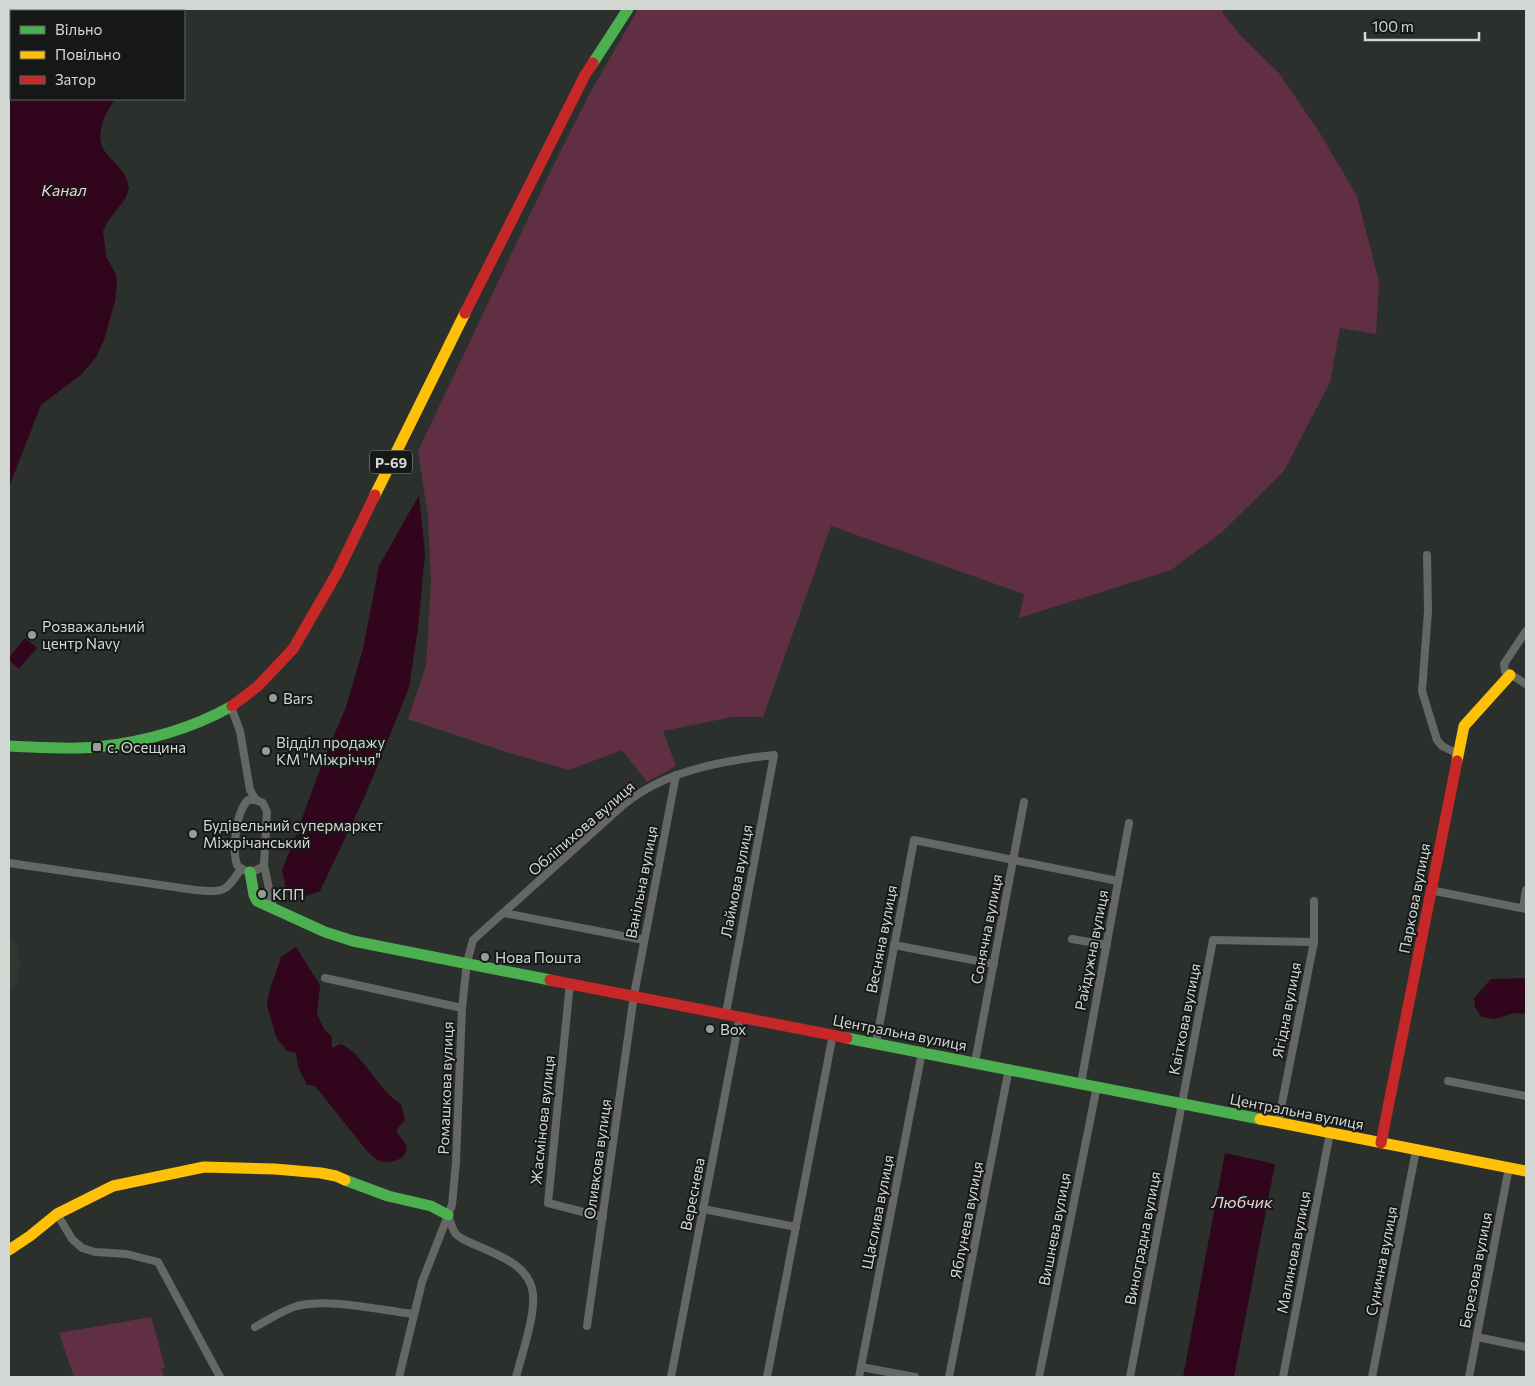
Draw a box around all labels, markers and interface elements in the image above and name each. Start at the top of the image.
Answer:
legend [10,10,185,100]
scale bar [1365,10,1479,42]
text: 100 m [1372,17,1414,35]
text: Вільно [55,20,102,38]
text: Повільно [55,45,121,63]
text: Затор [55,70,96,88]
water label: Канал [41,180,87,199]
road number: Р-69 [370,451,412,474]
place label: Розважальний центр Navy [42,617,145,652]
marker: Розважальний центр Navy [26,629,38,641]
place label: Bars [283,689,313,707]
marker: Bars [267,692,279,704]
place label: Відділ продажу КМ "Міжріччя" [276,733,385,768]
place label: с. Осещина [107,738,186,756]
marker: с. Осещина [91,741,103,753]
marker: Відділ продажу КМ "Міжріччя" [260,745,272,757]
street label: Обліпихова вулиця [524,777,638,879]
place label: Будівельний супермаркет Міжрічанський [203,816,383,851]
street label: Лаймова вулиця [716,823,756,939]
street label: Ванільна вулиця [621,824,661,940]
marker: Будівельний супермаркет Міжрічанський [187,828,199,840]
street label: Паркова вулиця [1394,841,1434,955]
street label: Сонячна вулиця [966,872,1006,986]
street label: Весняна вулиця [862,883,900,995]
place label: КПП [272,885,304,903]
marker: КПП [256,888,268,900]
street label: Райдужна вулиця [1070,888,1112,1012]
place label: Нова Пошта [495,948,581,966]
marker: Нова Пошта [479,951,491,963]
street label: Ягідна вулиця [1268,960,1304,1060]
street label: Квіткова вулиця [1164,962,1204,1076]
street label: Центральна вулиця [831,1010,969,1054]
place label: Box [720,1020,746,1038]
street label: Ромашкова вулиця [434,1021,456,1155]
marker: Box [704,1023,716,1035]
street label: Жасмінова вулиця [526,1054,558,1186]
street label: Центральна вулиця [1228,1089,1366,1133]
street label: Оливкова вулиця [580,1098,614,1220]
street label: Щаслива вулиця [857,1153,897,1271]
street label: Вереснева [676,1156,708,1232]
street label: Яблунева вулиця [946,1160,986,1280]
street label: Виноградна вулиця [1120,1170,1164,1306]
street label: Вишнева вулиця [1034,1171,1074,1287]
street label: Малинова вулиця [1272,1189,1314,1315]
water label: Любчик [1210,1192,1273,1211]
street label: Сунична вулиця [1362,1205,1400,1317]
street label: Березова вулиця [1455,1210,1495,1330]

